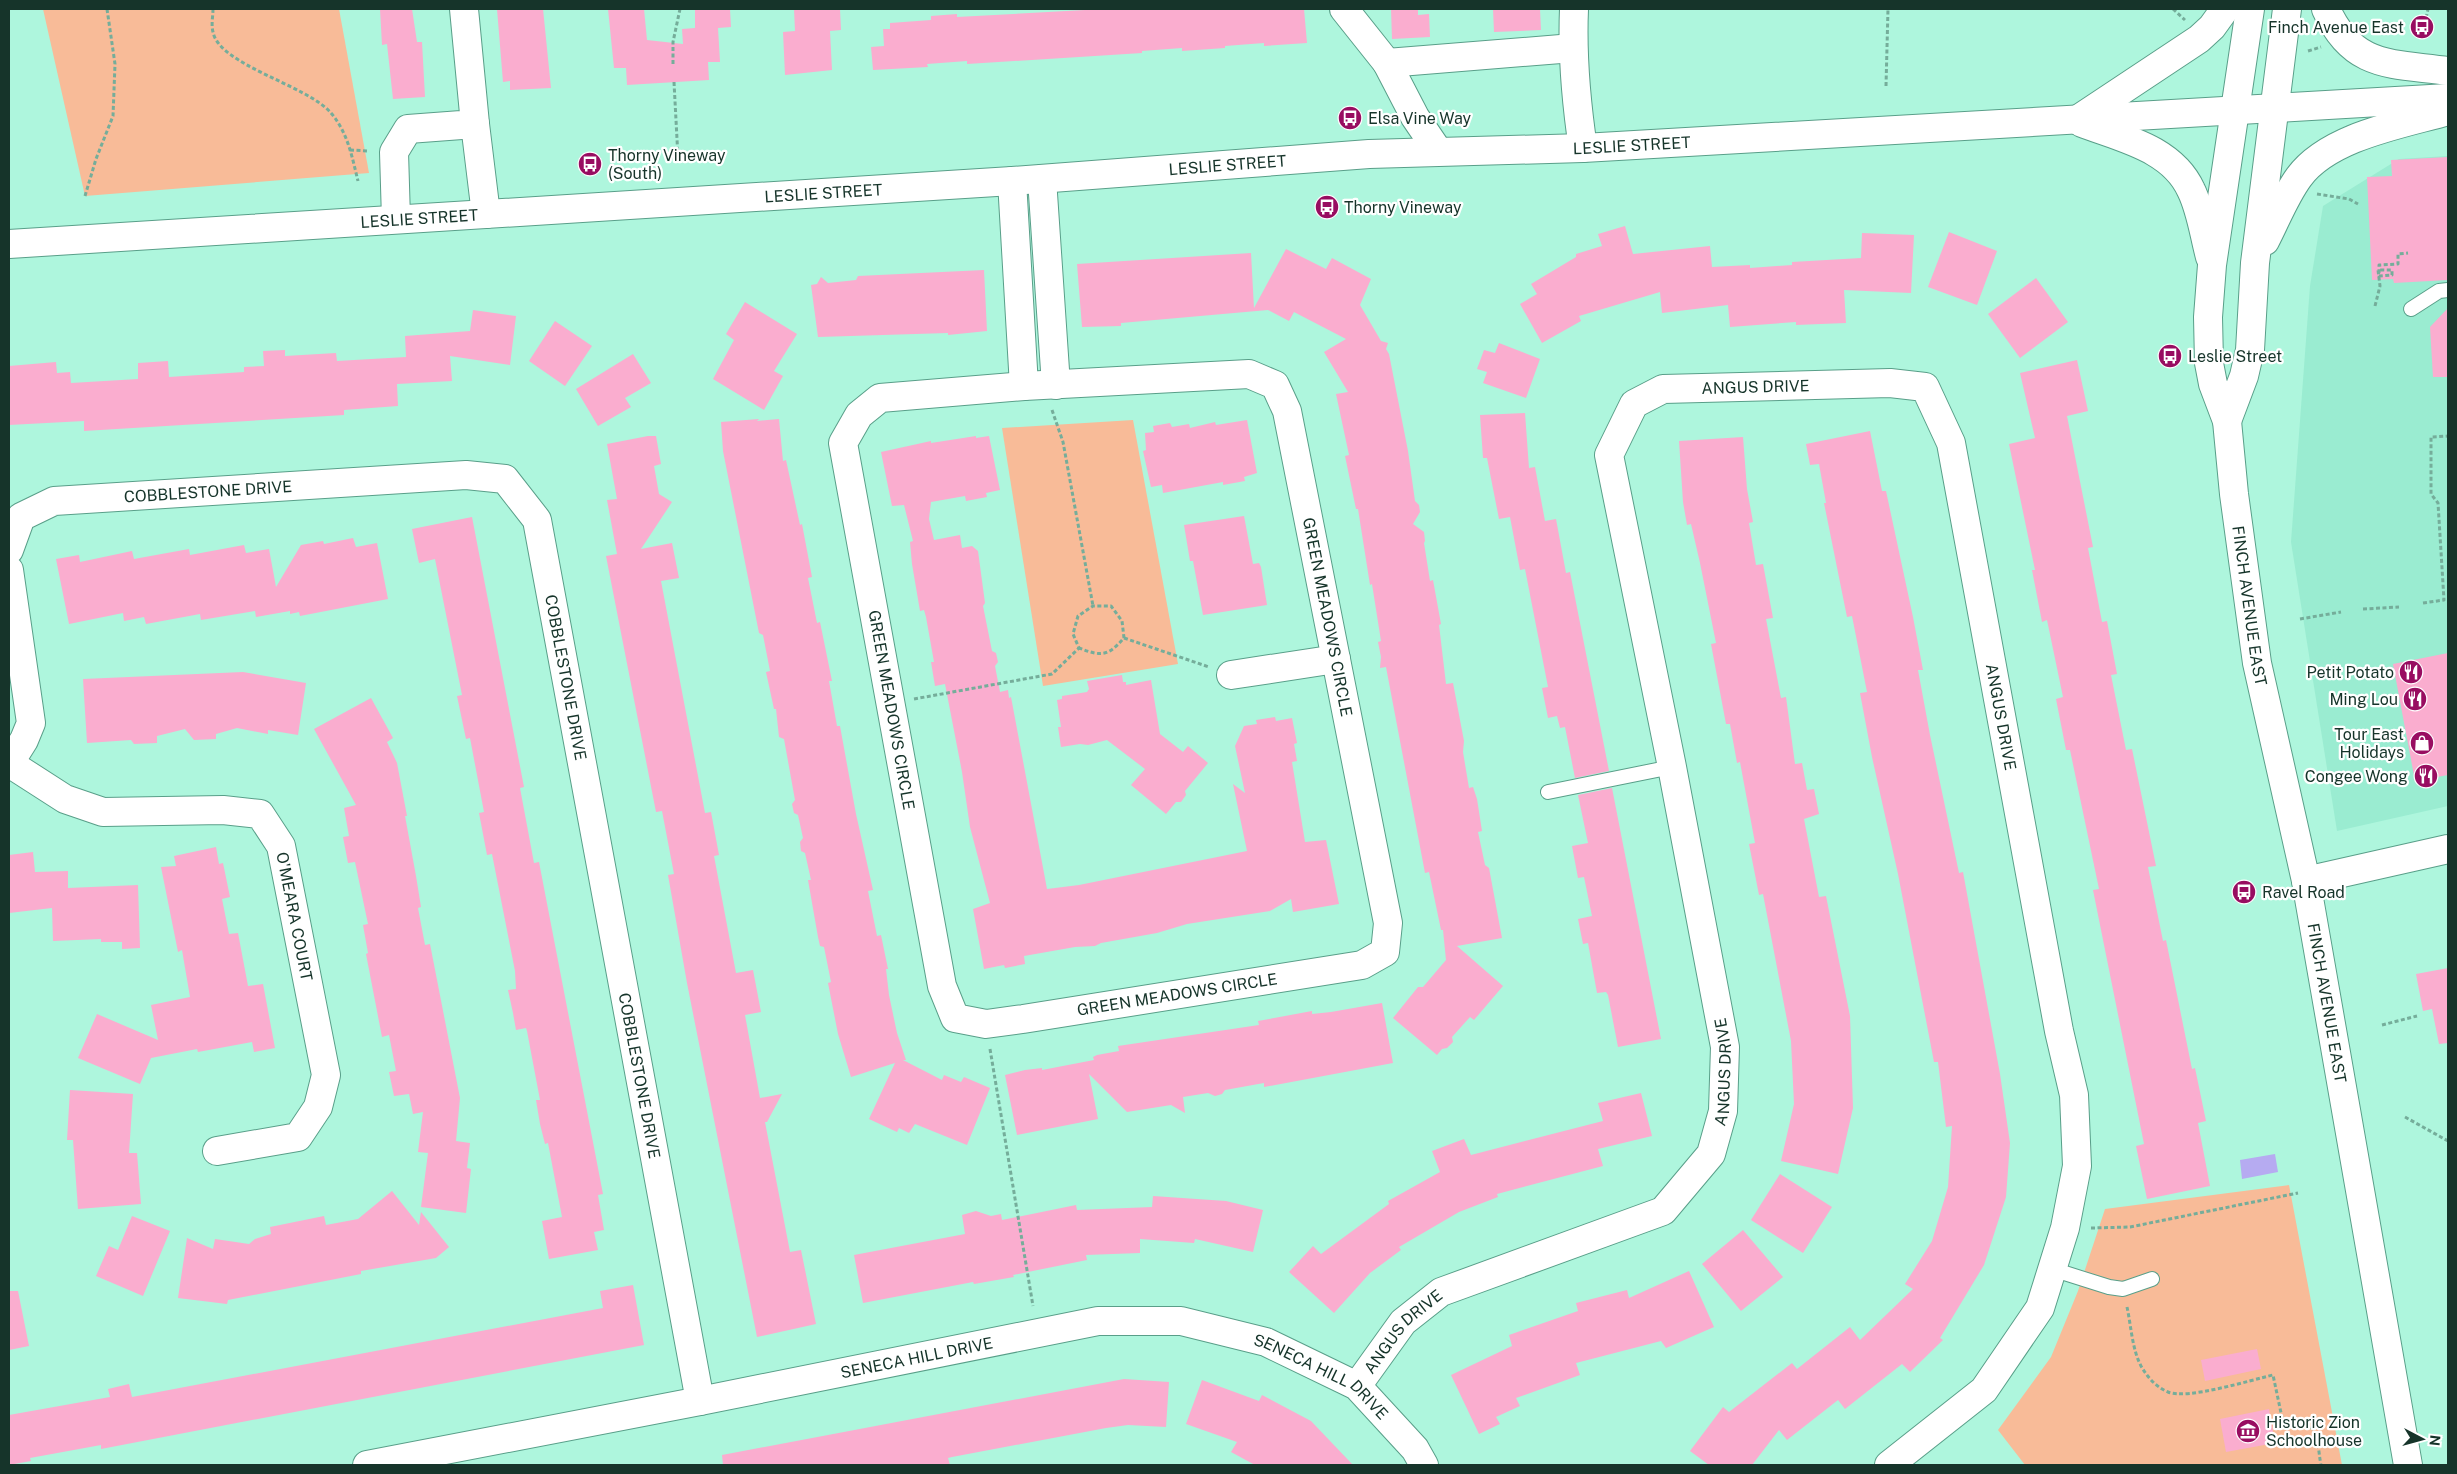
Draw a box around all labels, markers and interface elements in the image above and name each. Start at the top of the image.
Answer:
bus stop icon: Finch Avenue East [2409,14,2435,40]
place label: Finch Avenue East [2268,18,2404,37]
bus stop icon: Elsa Vine Way [1337,105,1363,131]
place label: Elsa Vine Way [1368,109,1471,128]
street label: LESLIE STREET [1573,133,1692,158]
place label: Thorny Vineway (South) [608,146,726,183]
bus stop icon: Thorny Vineway (South) [577,151,603,177]
street label: LESLIE STREET [1168,151,1288,179]
street label: LESLIE STREET [764,180,883,207]
bus stop icon: Thorny Vineway [1314,194,1340,220]
place label: Thorny Vineway [1344,198,1462,217]
street label: LESLIE STREET [360,206,479,232]
bus stop icon: Leslie Street [2157,343,2183,369]
place label: Leslie Street [2188,347,2282,366]
street label: ANGUS DRIVE [1701,376,1810,398]
street label: COBBLESTONE DRIVE [123,477,293,507]
street label: GREEN MEADOWS CIRCLE [1299,516,1356,718]
street label: FINCH AVENUE EAST [2228,524,2271,688]
street label: COBBLESTONE DRIVE [541,593,590,762]
street label: GREEN MEADOWS CIRCLE [865,609,918,811]
restaurant icon: Petit Potato [2398,659,2424,685]
street label: ANGUS DRIVE [1982,662,2020,772]
place label: Petit Potato [2307,663,2394,682]
restaurant icon: Ming Lou [2402,686,2428,712]
place label: Ming Lou [2329,690,2398,709]
place label: Tour East Holidays [2334,725,2404,762]
shop icon: Tour East Holidays [2409,730,2435,756]
restaurant icon: Congee Wong [2413,763,2439,789]
place label: Congee Wong [2305,767,2408,786]
street label: O'MEARA COURT [272,850,316,983]
bus stop icon: Ravel Road [2231,879,2257,905]
place label: Ravel Road [2262,883,2345,902]
street label: FINCH AVENUE EAST [2304,922,2350,1085]
street label: GREEN MEADOWS CIRCLE [1076,969,1279,1020]
street label: COBBLESTONE DRIVE [615,991,664,1160]
street label: ANGUS DRIVE [1710,1016,1735,1128]
street label: ANGUS DRIVE [1360,1286,1446,1377]
street label: SENECA HILL DRIVE [1252,1330,1392,1424]
street label: SENECA HILL DRIVE [839,1333,995,1383]
place label: Historic Zion Schoolhouse [2266,1413,2362,1450]
north arrow [2397,1414,2447,1464]
museum icon: Historic Zion Schoolhouse [2235,1418,2261,1444]
text: N [2426,1434,2443,1447]

